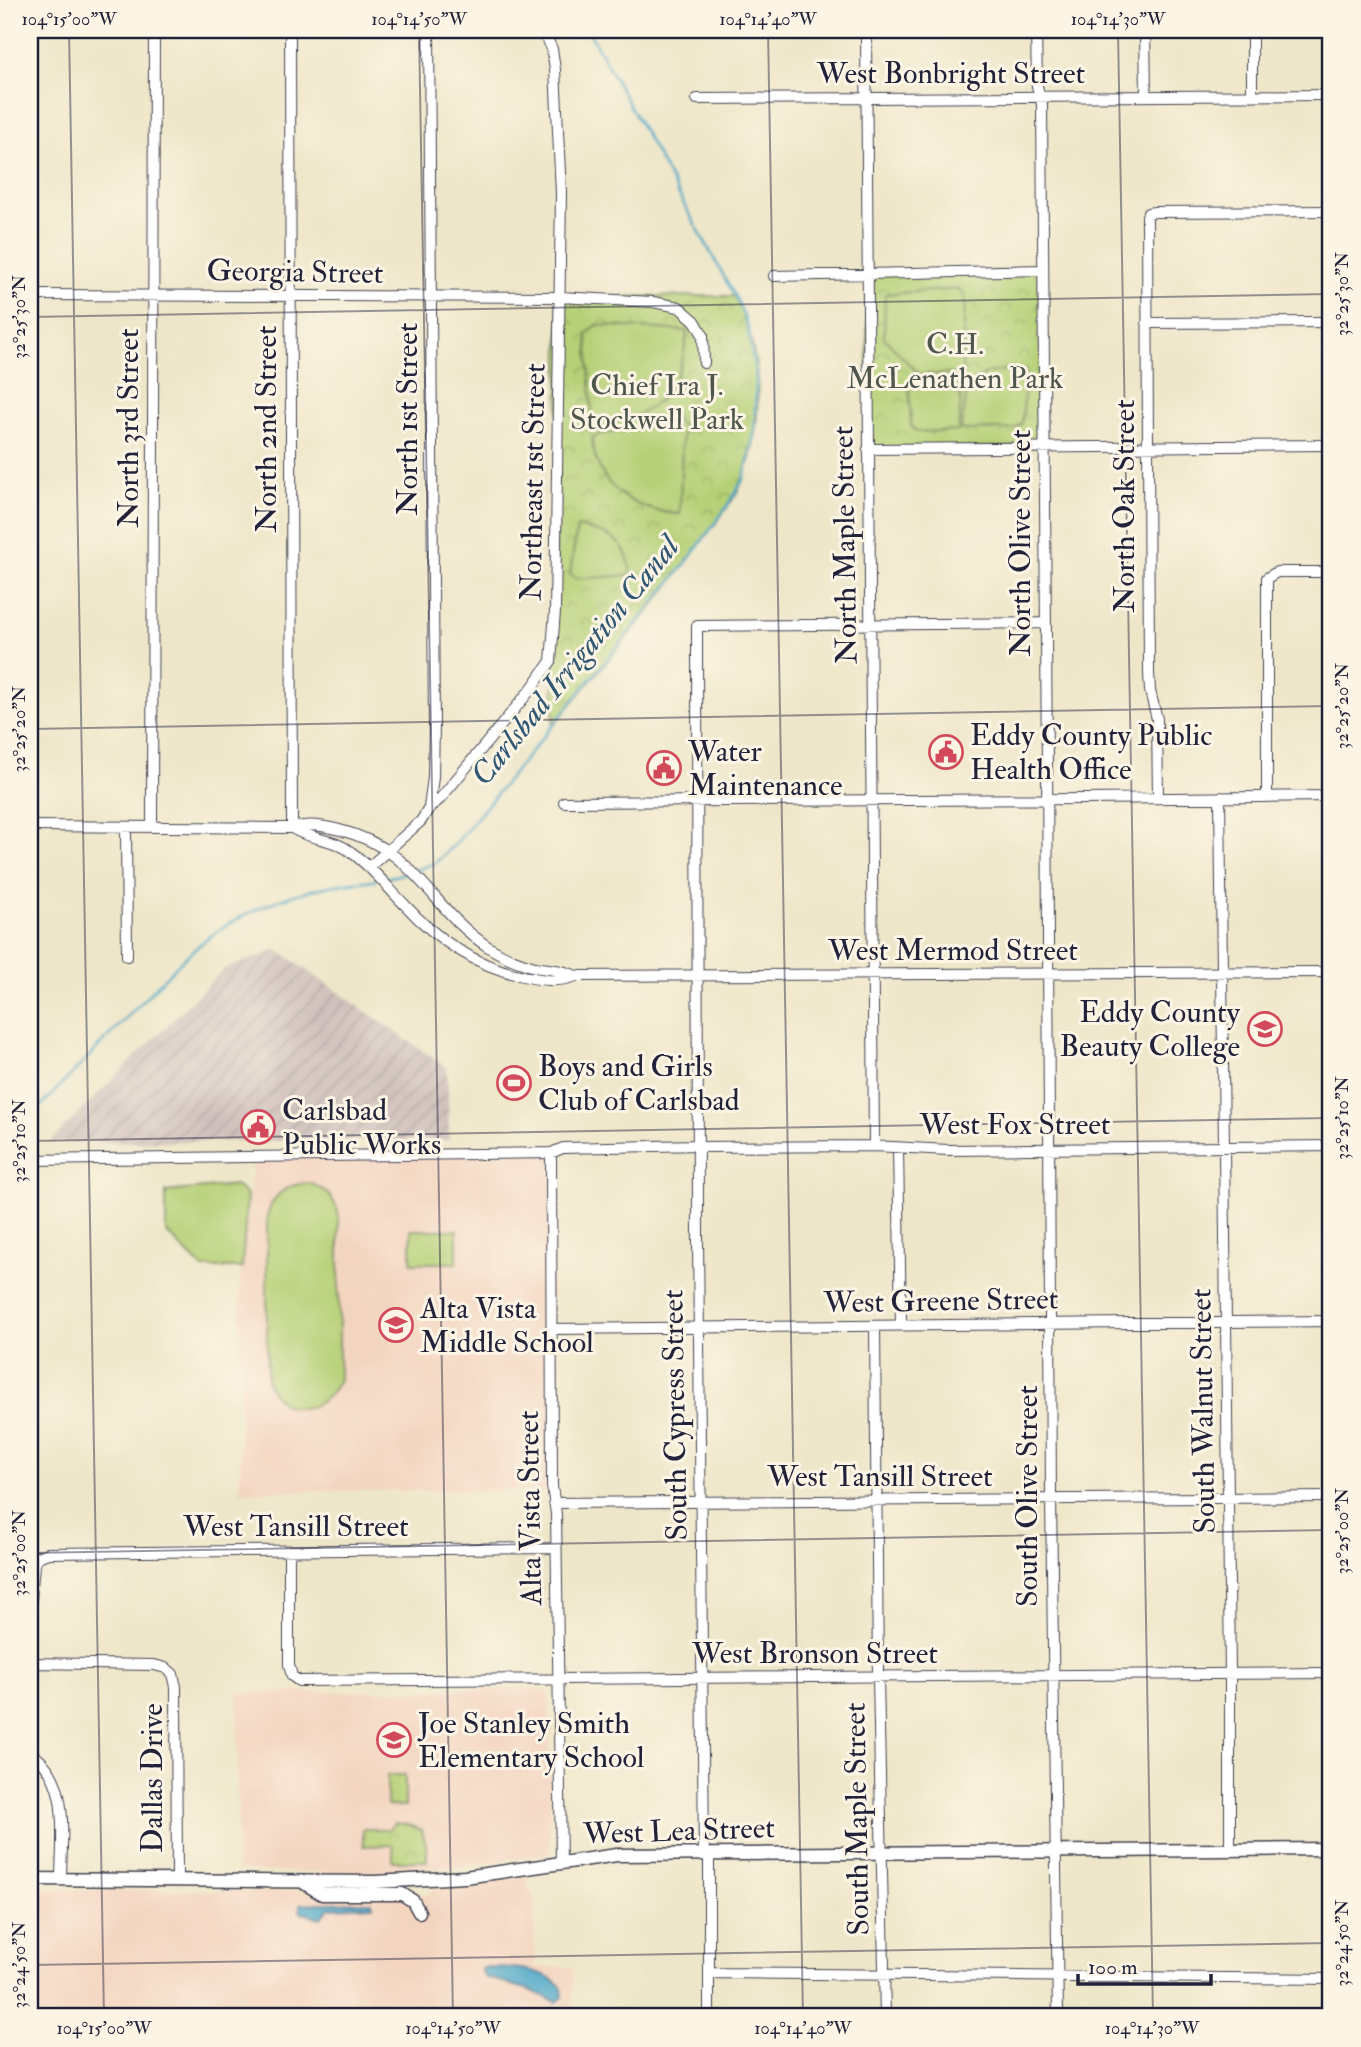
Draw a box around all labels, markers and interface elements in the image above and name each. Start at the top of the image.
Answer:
text: 104°15'00"W [21,8,117,31]
text: 104°14'50"W [371,8,467,31]
text: 104°14'40"W [719,8,817,31]
text: 104°14'30"W [1071,8,1166,31]
street label: West Bonbright Street [816,55,1086,92]
street label: Georgia Street [206,252,384,292]
text: 32°25'30"N [1331,252,1354,336]
text: 32°25'30"N [8,275,31,359]
street label: North 1st Street [389,322,426,515]
street label: North 2nd Street [248,325,285,533]
park label: C.H. McLenathen Park [847,326,1063,397]
street label: North 3rd Street [110,328,147,528]
street label: Northeast 1st Street [512,363,554,601]
park label: Chief Ira J. Stockwell Park [570,367,744,438]
street label: North Oak Street [1106,399,1143,613]
street label: North Maple Street [824,425,866,665]
street label: North Olive Street [1002,429,1039,657]
water label: Carlsbad Irrigation Canal [462,526,690,794]
text: 32°25'20"N [1331,663,1354,749]
text: 32°25'20"N [8,686,31,772]
place label: Eddy County Public Health Office [970,717,1212,788]
place label: Water Maintenance [687,733,843,804]
public building icon: Eddy County Public Health Office [927,733,965,771]
public building icon: Water Maintenance [645,749,683,787]
street label: West Mermod Street [827,932,1078,969]
place label: Eddy County Beauty College [1059,994,1241,1065]
school or university icon: Eddy County Beauty College [1246,1010,1284,1048]
place label: Boys and Girls Club of Carlsbad [538,1048,740,1119]
sports icon: Boys and Girls Club of Carlsbad [495,1064,533,1102]
text: 32°25'10"N [1331,1076,1354,1160]
place label: Carlsbad Public Works [282,1092,441,1163]
text: 32°25'10"N [8,1099,31,1183]
street label: West Fox Street [919,1106,1111,1143]
public building icon: Carlsbad Public Works [239,1108,277,1146]
street label: West Greene Street [822,1280,1059,1322]
street label: South Walnut Street [1182,1288,1224,1534]
street label: South Cypress Street [654,1289,696,1541]
place label: Alta Vista Middle School [419,1290,594,1361]
school or university icon: Alta Vista Middle School [377,1306,415,1344]
street label: South Olive Street [1009,1385,1046,1607]
street label: Alta Vista Street [510,1410,550,1607]
street label: West Tansill Street [766,1458,993,1495]
text: 32°25'00"N [1331,1488,1354,1574]
street label: West Tansill Street [182,1508,409,1545]
text: 32°25'00"N [8,1510,31,1596]
street label: West Bronson Street [691,1635,938,1672]
street label: South Maple Street [836,1702,878,1936]
street label: Dallas Drive [134,1703,171,1853]
place label: Joe Stanley Smith Elementary School [417,1705,645,1776]
school or university icon: Joe Stanley Smith Elementary School [375,1721,413,1759]
street label: West Lea Street [581,1809,776,1853]
text: 32°24'50"N [1331,1900,1354,1986]
text: 32°24'50"N [8,1922,31,2008]
scale bar [1078,1942,1210,1986]
text: 100 m [1088,1954,1138,1981]
text: 104°15'00"W [56,2017,152,2040]
text: 104°14'50"W [405,2017,501,2040]
text: 104°14'40"W [754,2017,852,2040]
text: 104°14'30"W [1105,2017,1200,2040]

